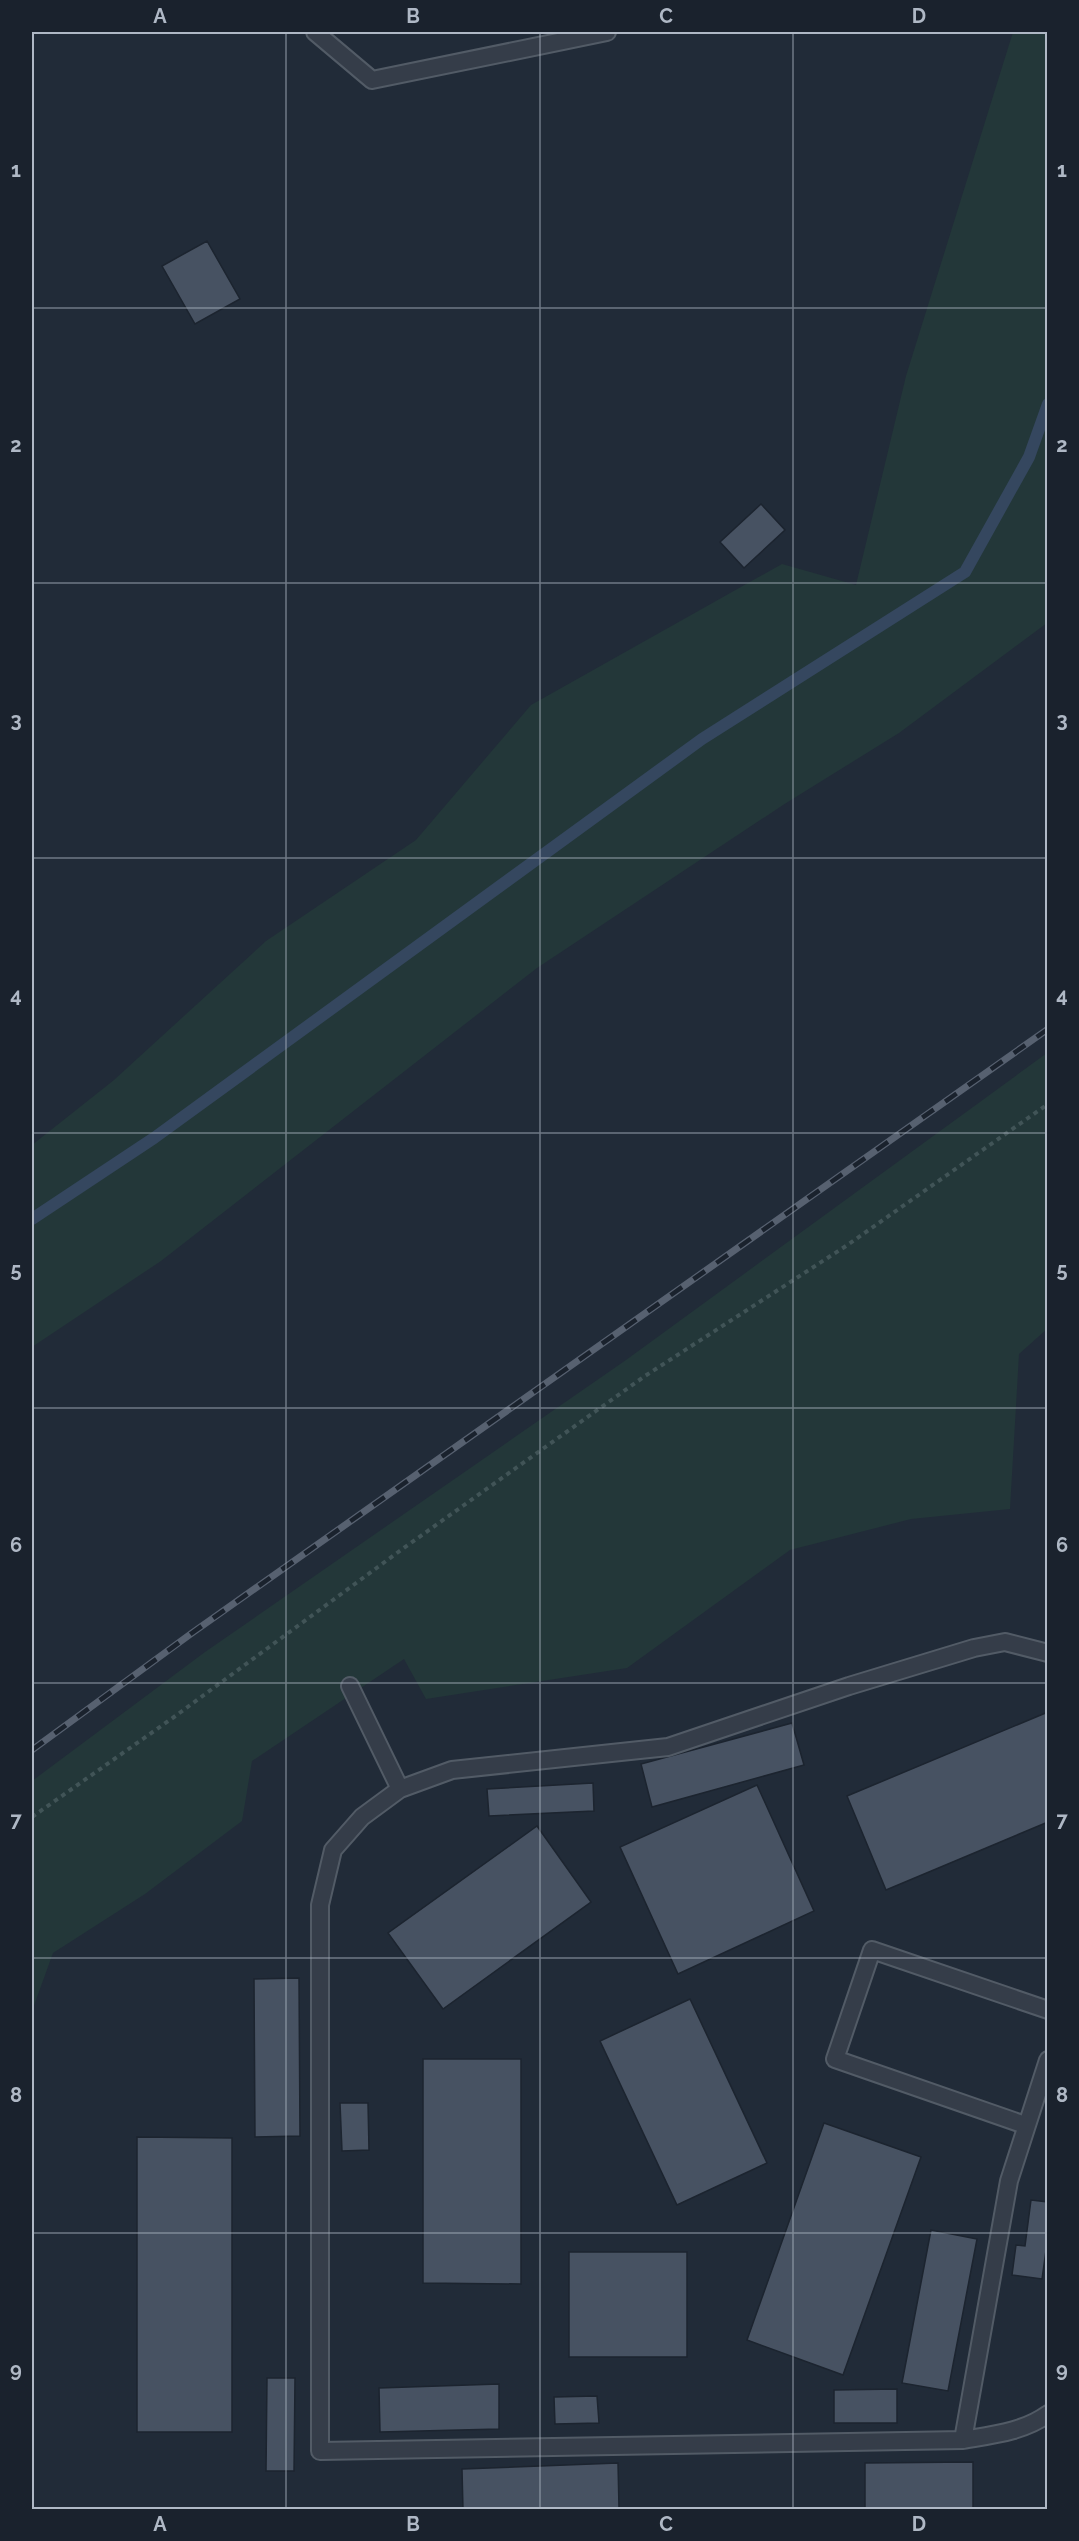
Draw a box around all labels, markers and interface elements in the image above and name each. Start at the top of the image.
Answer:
text: A [153,4,167,28]
text: B [406,4,420,28]
text: C [659,4,673,28]
text: D [912,4,926,28]
text: 1 [11,158,21,182]
text: 1 [1057,158,1067,182]
text: 2 [10,433,22,457]
text: 2 [1056,433,1068,457]
text: 3 [10,708,22,732]
text: 3 [1056,708,1068,732]
text: 4 [10,983,22,1007]
text: 4 [1056,983,1068,1007]
text: 5 [10,1258,22,1282]
text: 5 [1056,1258,1068,1282]
text: 6 [10,1533,22,1557]
text: 6 [1056,1533,1068,1557]
text: 7 [10,1808,22,1832]
text: 7 [1056,1808,1068,1832]
text: 8 [10,2083,22,2107]
text: 8 [1056,2083,1068,2107]
text: 9 [10,2358,22,2382]
text: 9 [1056,2358,1068,2382]
text: A [153,2512,167,2536]
text: B [406,2512,420,2536]
text: C [659,2512,673,2536]
text: D [912,2512,926,2536]

